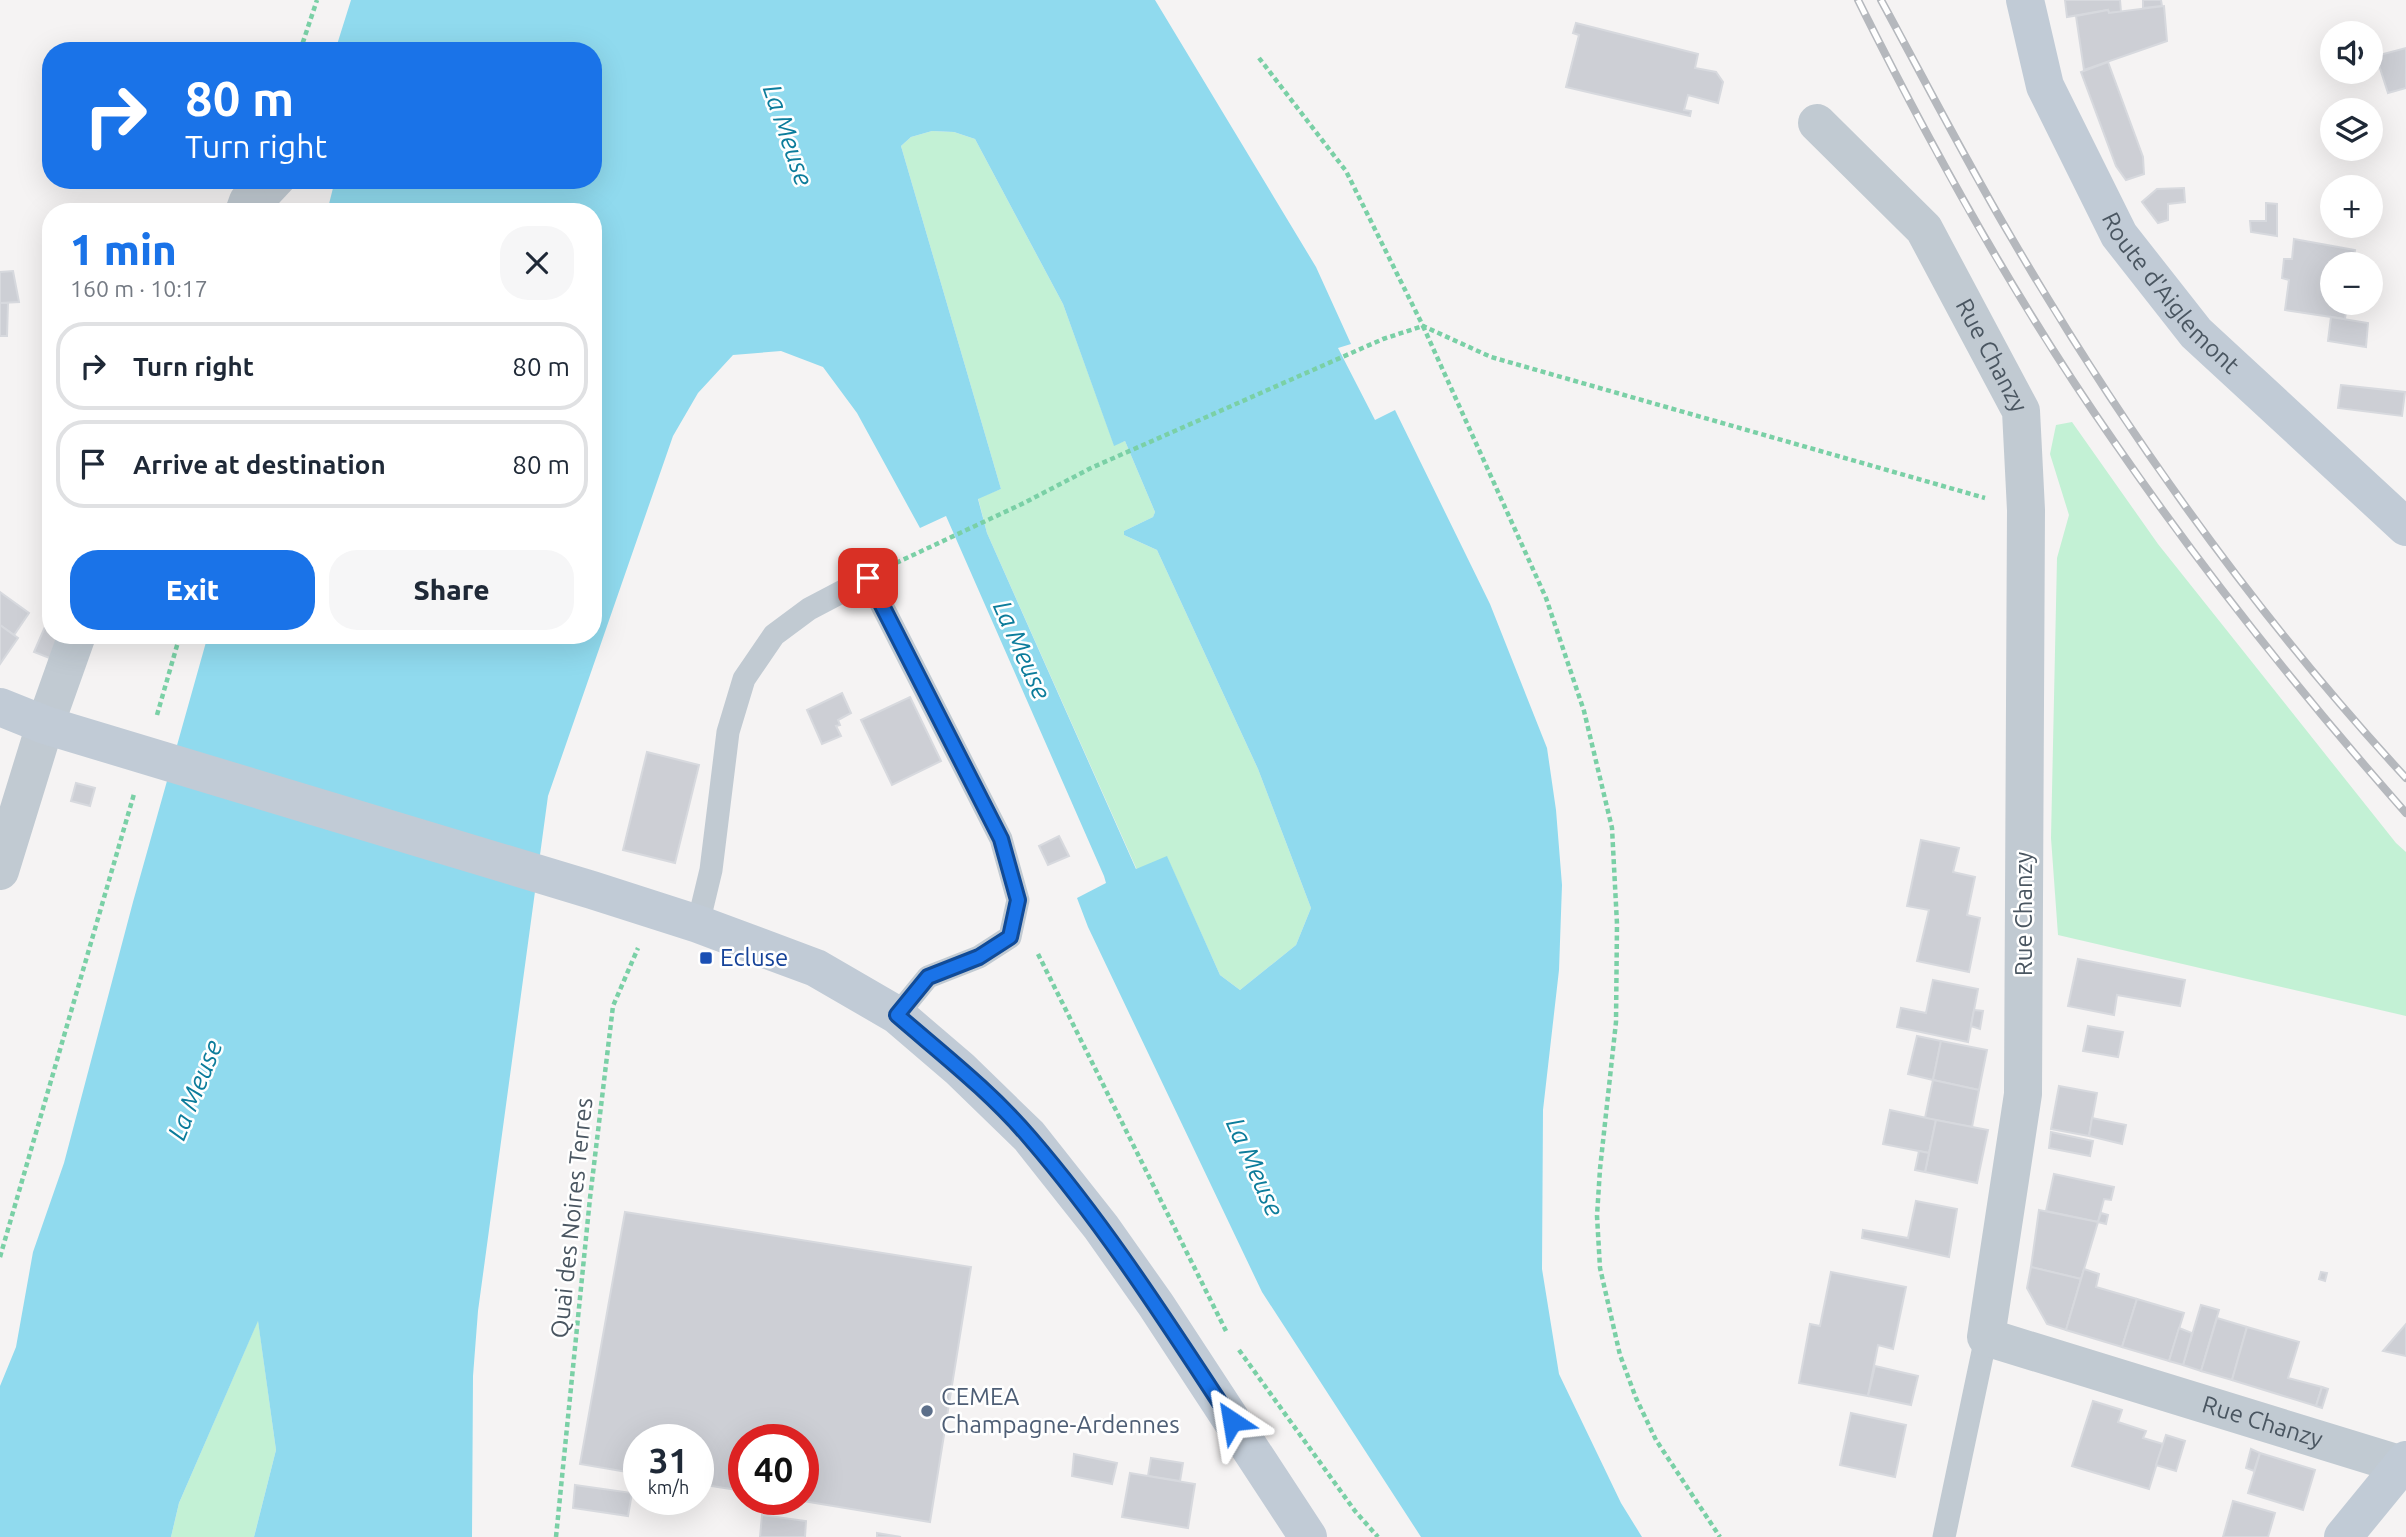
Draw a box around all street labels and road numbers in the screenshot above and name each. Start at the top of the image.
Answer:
street label: Route d'Aiglemont [2097,208,2245,379]
street label: Rue Chanzy [1951,294,2033,417]
street label: Rue Chanzy [2010,851,2037,976]
street label: Quai des Noires Terres [545,1096,598,1340]
street label: Rue Chanzy [2199,1390,2326,1453]

